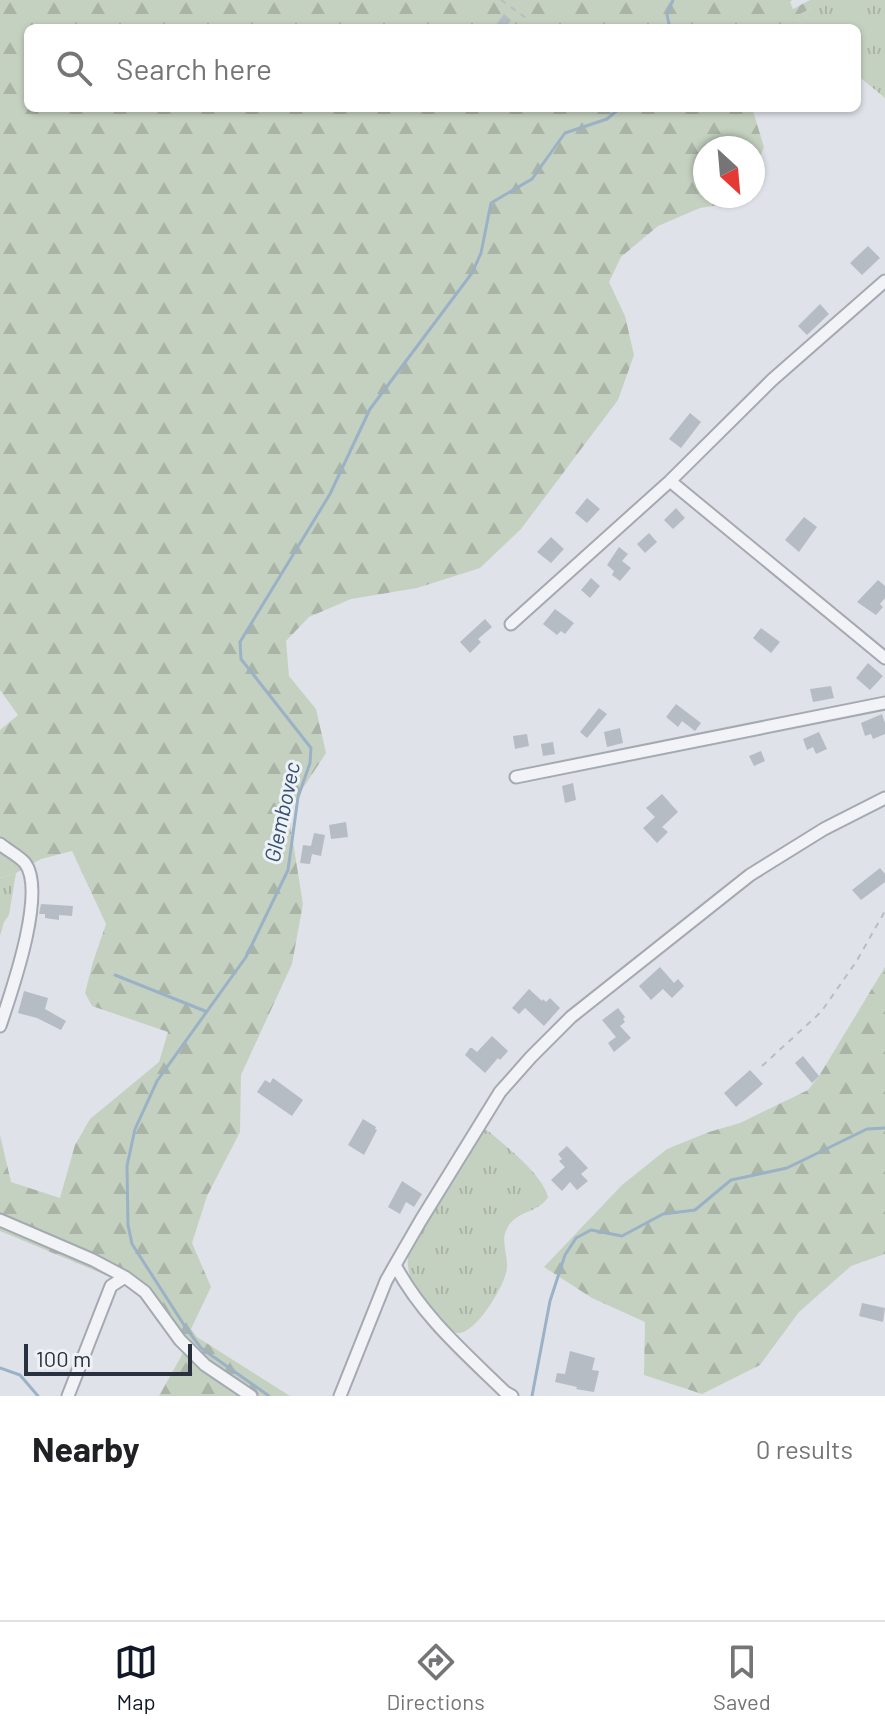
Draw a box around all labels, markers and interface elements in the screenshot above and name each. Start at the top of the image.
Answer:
search box [24,24,861,112]
icon: search [52,46,96,90]
text: Search here [116,50,272,86]
north arrow [693,136,765,208]
water label: Glembovec [258,759,304,864]
scale bar [24,1340,192,1376]
text: 100 m [36,1345,91,1371]
text: Nearby [32,1428,140,1469]
text: 0 results [756,1433,853,1464]
tab: Map [114,1640,158,1714]
tab: Directions [386,1640,485,1714]
tab: Saved [713,1640,771,1714]

